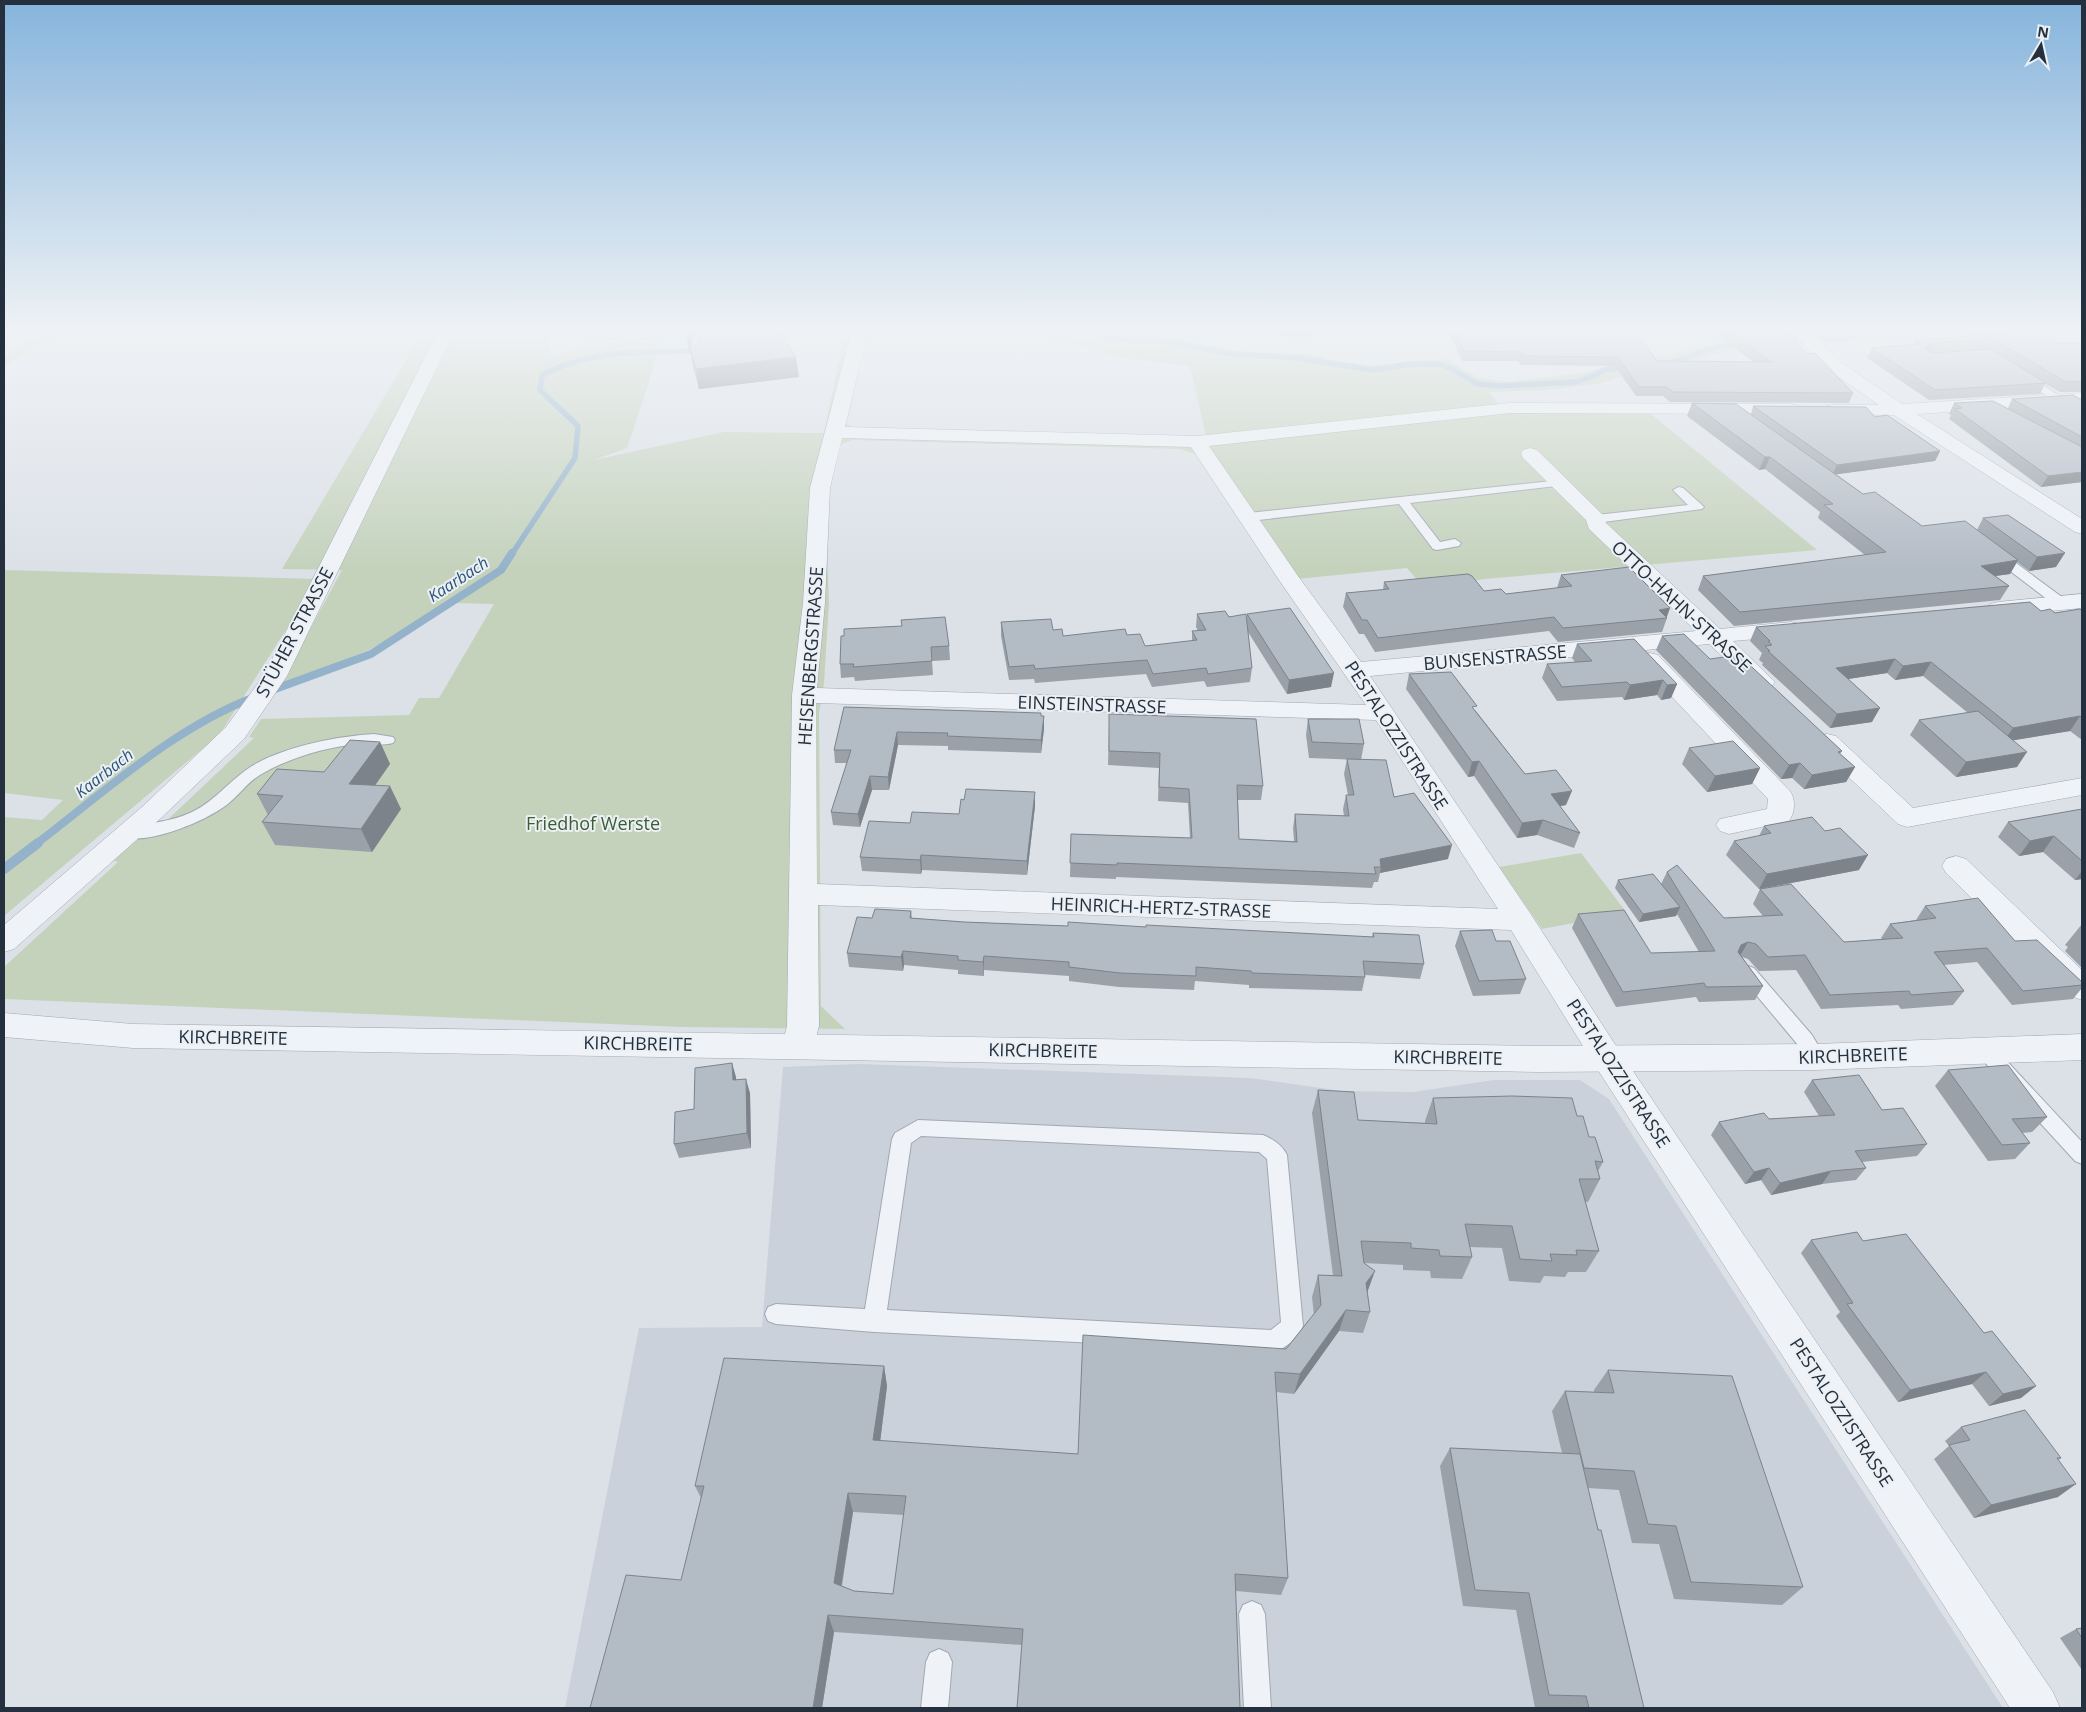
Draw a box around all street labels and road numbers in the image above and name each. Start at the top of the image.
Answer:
street label: OTTO-HAHN-STRASSE [1607,535,1757,677]
street label: STÜHER STRASSE [250,563,338,701]
street label: HEISENBERGSTRASSE [792,566,828,746]
street label: BUNSENSTRASSE [1422,639,1568,675]
street label: PESTALOZZISTRASSE [1340,656,1454,814]
street label: EINSTEINSTRASSE [1017,689,1167,719]
street label: HEINRICH-HERTZ-STRASSE [1050,891,1272,923]
street label: PESTALOZZISTRASSE [1562,994,1676,1152]
street label: KIRCHBREITE [178,1024,288,1050]
street label: KIRCHBREITE [583,1030,693,1056]
street label: KIRCHBREITE [988,1037,1098,1063]
street label: KIRCHBREITE [1798,1041,1908,1069]
street label: KIRCHBREITE [1393,1044,1503,1070]
street label: PESTALOZZISTRASSE [1785,1333,1899,1491]

